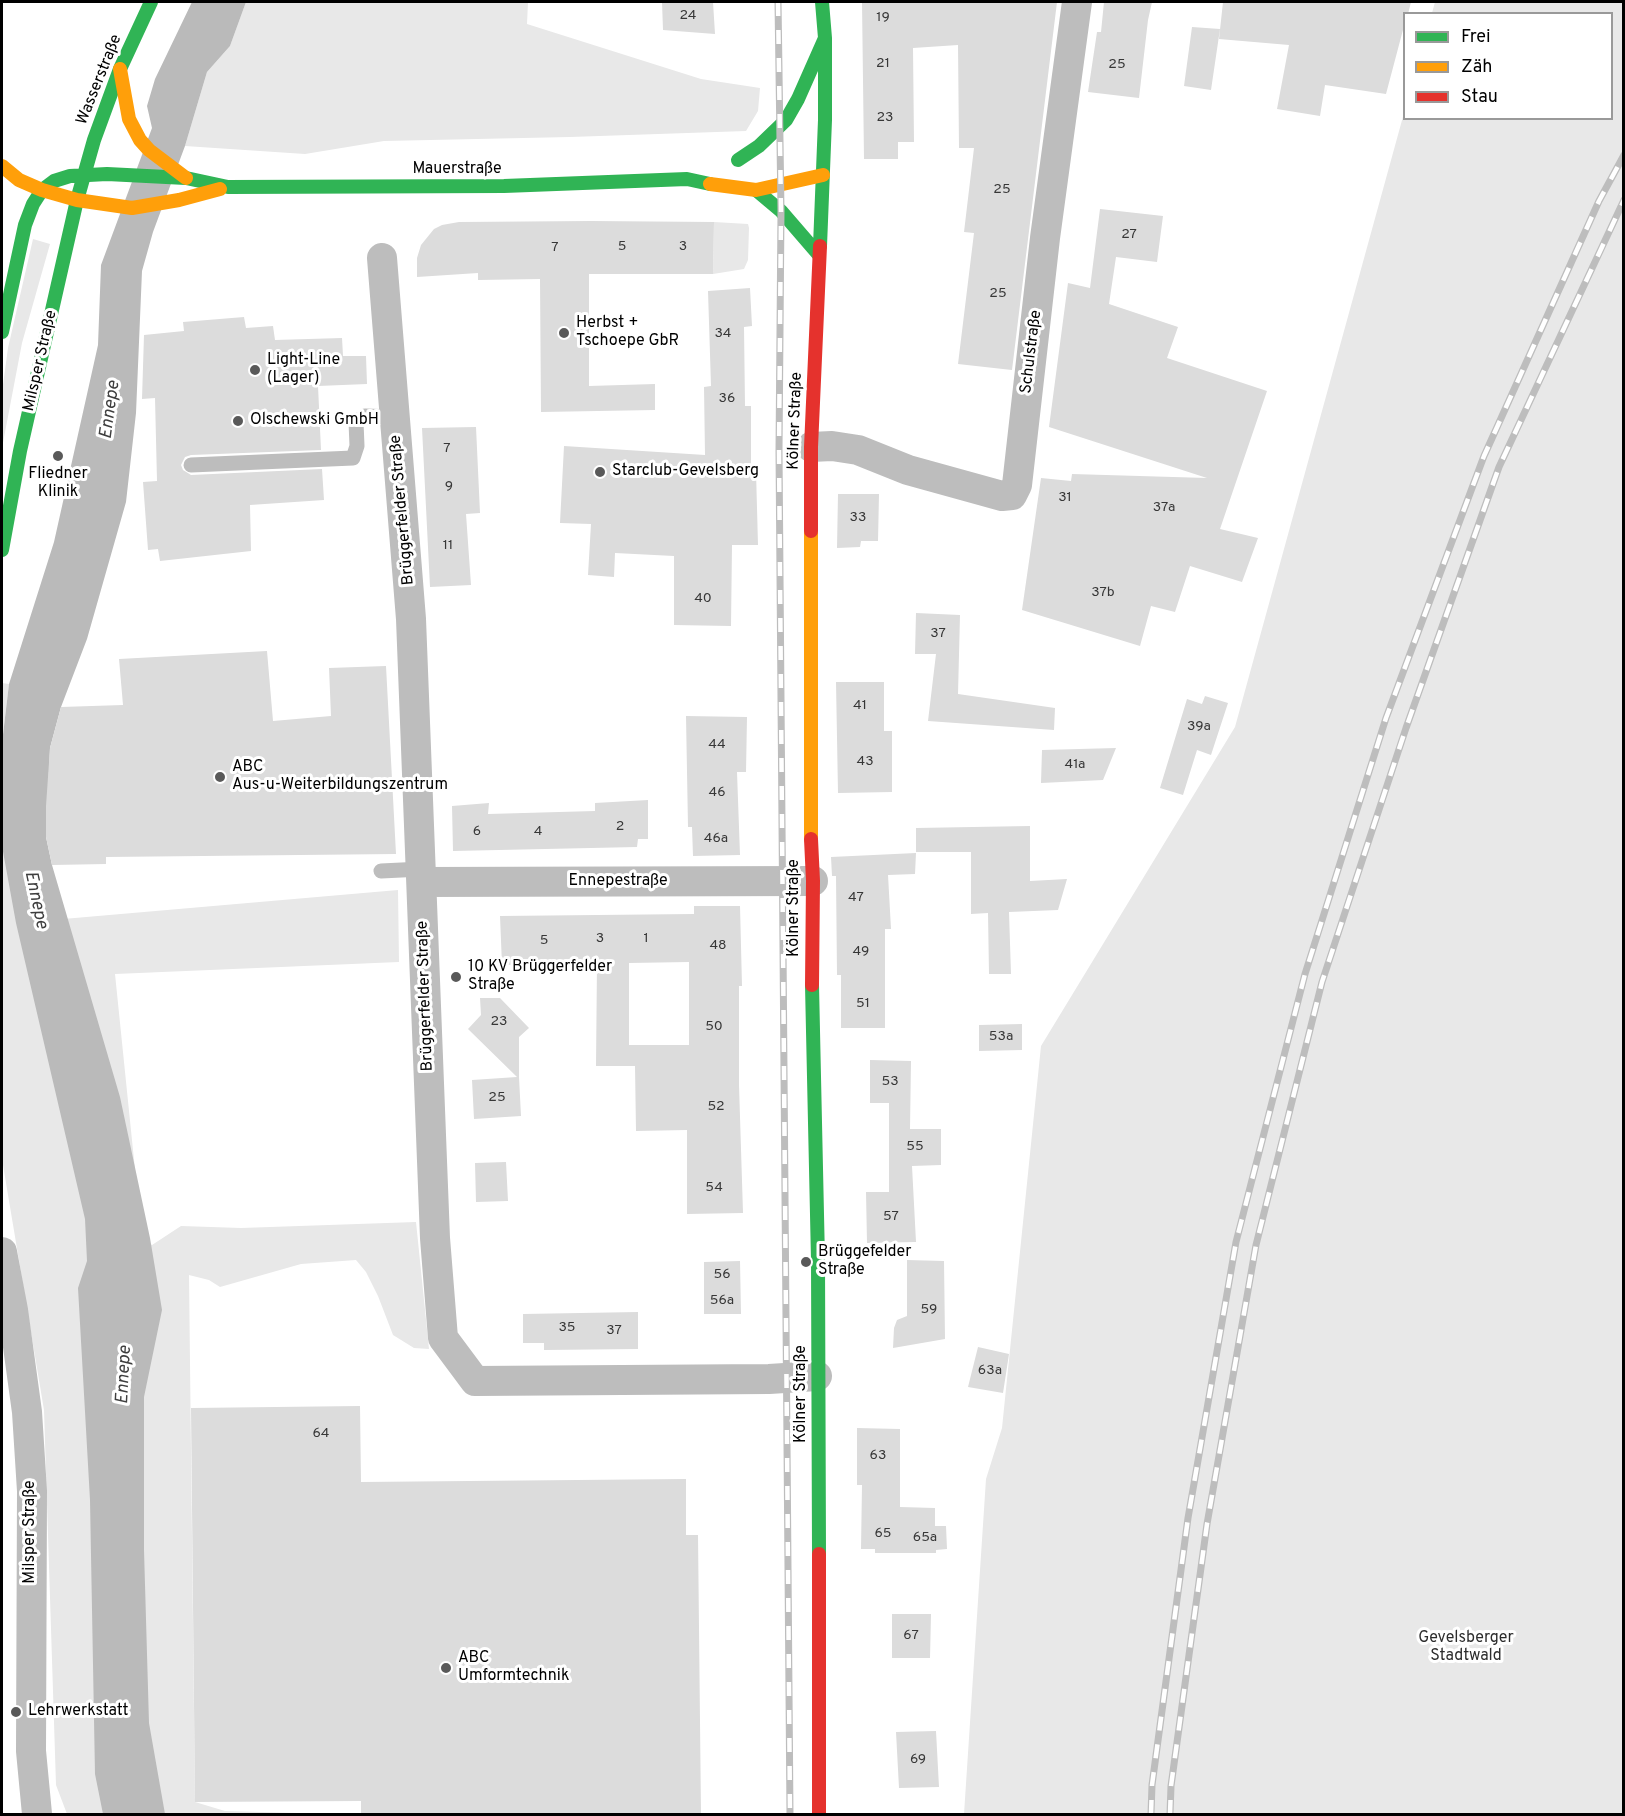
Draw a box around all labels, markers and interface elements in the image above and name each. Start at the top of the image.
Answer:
house number: 24 [679,8,697,24]
house number: 19 [876,10,890,26]
legend [1403,12,1613,120]
text: Frei [1461,26,1491,49]
street label: Wasserstraße [73,32,127,128]
house number: 21 [876,56,890,72]
text: Zäh [1461,56,1492,79]
house number: 25 [1108,57,1126,73]
text: Stau [1461,86,1498,109]
house number: 23 [877,110,893,126]
street label: Mauerstraße [412,160,502,180]
house number: 25 [993,182,1011,198]
house number: 27 [1121,227,1137,243]
house number: 5 [618,239,626,255]
house number: 3 [679,239,687,255]
house number: 7 [551,240,559,256]
house number: 25 [989,286,1007,302]
street label: Milsper Straße [20,309,62,413]
street label: Schulstraße [1017,309,1047,395]
place label: Herbst + Tschoepe GbR [576,314,679,352]
marker: Herbst + Tschoepe GbR [557,326,571,340]
house number: 34 [714,326,732,342]
place label: Light-Line (Lager) [267,351,340,389]
marker: Light-Line (Lager) [248,363,262,377]
street label: Kölner Straße [785,372,807,470]
water label: Ennepe [96,380,126,440]
house number: 36 [719,391,735,407]
place label: Olschewski GmbH [250,411,379,431]
marker: Olschewski GmbH [231,414,245,428]
street label: Brüggerfelder Straße [387,434,419,586]
house number: 7 [443,441,451,457]
marker: Fliedner Klinik [51,449,65,463]
place label: Starclub-Gevelsberg [612,462,759,482]
place label: Fliedner Klinik [28,465,88,503]
marker: Starclub-Gevelsberg [593,465,607,479]
house number: 9 [445,479,453,495]
house number: 31 [1058,490,1072,506]
house number: 37a [1153,500,1175,516]
house number: 33 [850,510,866,526]
house number: 11 [443,538,453,554]
house number: 37b [1091,585,1115,601]
house number: 40 [694,591,712,607]
house number: 37 [930,626,946,642]
house number: 41 [853,698,867,714]
house number: 39a [1187,719,1211,735]
house number: 44 [708,737,726,753]
house number: 43 [856,754,874,770]
house number: 41a [1065,757,1085,773]
place label: ABC Aus-u-Weiterbildungszentrum [232,758,448,796]
marker: ABC Aus-u-Weiterbildungszentrum [213,770,227,784]
house number: 46 [708,785,726,801]
house number: 2 [616,819,624,835]
house number: 6 [473,824,481,840]
house number: 4 [534,824,542,840]
house number: 46a [704,831,728,847]
street label: Kölner Straße [785,859,805,957]
water label: Ennepe [18,869,52,931]
street label: Ennepestraße [569,872,667,892]
house number: 47 [848,890,864,906]
street label: Brüggerfelder Straße [414,920,438,1072]
house number: 3 [596,931,604,947]
house number: 1 [643,931,649,947]
house number: 5 [540,933,548,949]
house number: 48 [709,938,727,954]
house number: 49 [853,944,869,960]
place label: 10 KV Brüggerfelder Straße [468,958,612,996]
marker: 10 KV Brüggerfelder Straße [449,970,463,984]
house number: 51 [856,996,870,1012]
house number: 23 [491,1014,507,1030]
house number: 50 [705,1019,723,1035]
house number: 53a [989,1029,1013,1045]
house number: 53 [881,1074,899,1090]
house number: 25 [488,1090,506,1106]
house number: 52 [707,1099,725,1115]
house number: 55 [906,1139,924,1155]
house number: 54 [705,1180,723,1196]
house number: 57 [883,1209,899,1225]
place label: Brüggefelder Straße [818,1243,912,1281]
marker: Brüggefelder Straße [799,1255,813,1269]
house number: 56 [713,1267,731,1283]
house number: 56a [710,1293,734,1309]
house number: 59 [921,1302,937,1318]
house number: 35 [558,1320,576,1336]
house number: 37 [606,1323,622,1339]
water label: Ennepe [113,1345,137,1405]
street label: Kölner Straße [792,1345,812,1443]
house number: 63a [978,1363,1002,1379]
house number: 64 [312,1426,330,1442]
house number: 63 [870,1448,886,1464]
street label: Milsper Straße [21,1480,41,1584]
house number: 65 [874,1526,892,1542]
house number: 65a [913,1530,937,1546]
house number: 67 [903,1628,919,1644]
park label: Gevelsberger Stadtwald [1418,1629,1514,1667]
place label: ABC Umformtechnik [458,1649,569,1687]
marker: ABC Umformtechnik [439,1661,453,1675]
place label: Lehrwerkstatt [28,1702,129,1722]
marker: Lehrwerkstatt [9,1705,23,1719]
house number: 69 [910,1752,926,1768]

